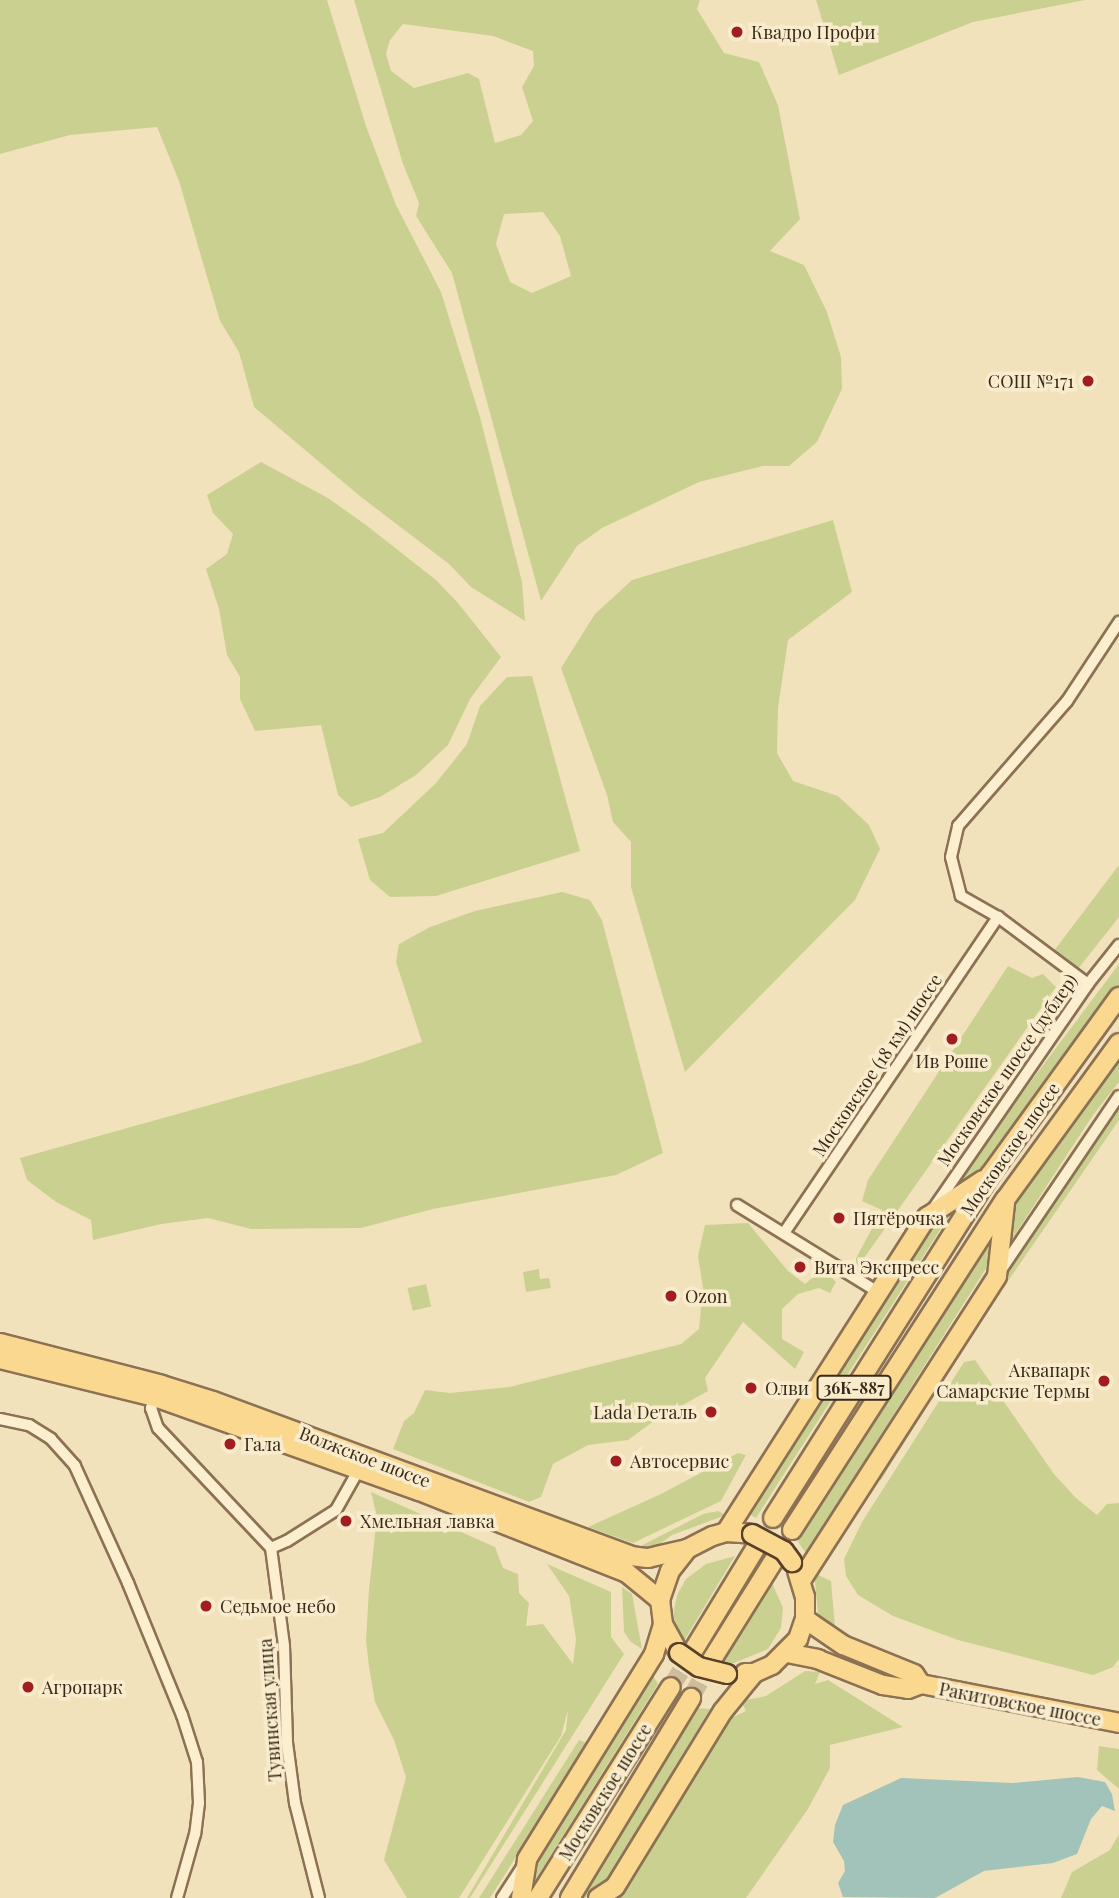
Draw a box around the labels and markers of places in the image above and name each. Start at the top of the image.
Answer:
place label: Квадро Профи [751,21,876,43]
marker: Квадро Профи [729,24,745,40]
place label: СОШ №171 [988,370,1074,392]
marker: СОШ №171 [1080,373,1096,389]
marker: Ив Роше [944,1031,960,1047]
place label: Ив Роше [916,1050,988,1072]
place label: Пятёрочка [853,1207,944,1229]
marker: Пятёрочка [831,1210,847,1226]
place label: Вита Экспресс [814,1256,939,1278]
marker: Вита Экспресс [792,1259,808,1275]
place label: Ozon [685,1285,728,1307]
marker: Ozon [663,1288,679,1304]
place label: Аквапарк Самарские Термы [936,1360,1090,1402]
marker: Аквапарк Самарские Термы [1096,1373,1112,1389]
place label: Олви [765,1377,809,1399]
marker: Олви [743,1380,759,1396]
place label: Lada Dеталь [593,1401,697,1423]
marker: Lada Dеталь [703,1404,719,1420]
place label: Гала [244,1433,281,1455]
marker: Гала [222,1436,238,1452]
place label: Автосервис [630,1450,729,1472]
marker: Автосервис [608,1453,624,1469]
place label: Хмельная лавка [360,1510,495,1532]
marker: Хмельная лавка [338,1513,354,1529]
place label: Седьмое небо [220,1595,336,1617]
marker: Седьмое небо [198,1598,214,1614]
place label: Агропарк [42,1676,123,1698]
marker: Агропарк [20,1679,36,1695]

